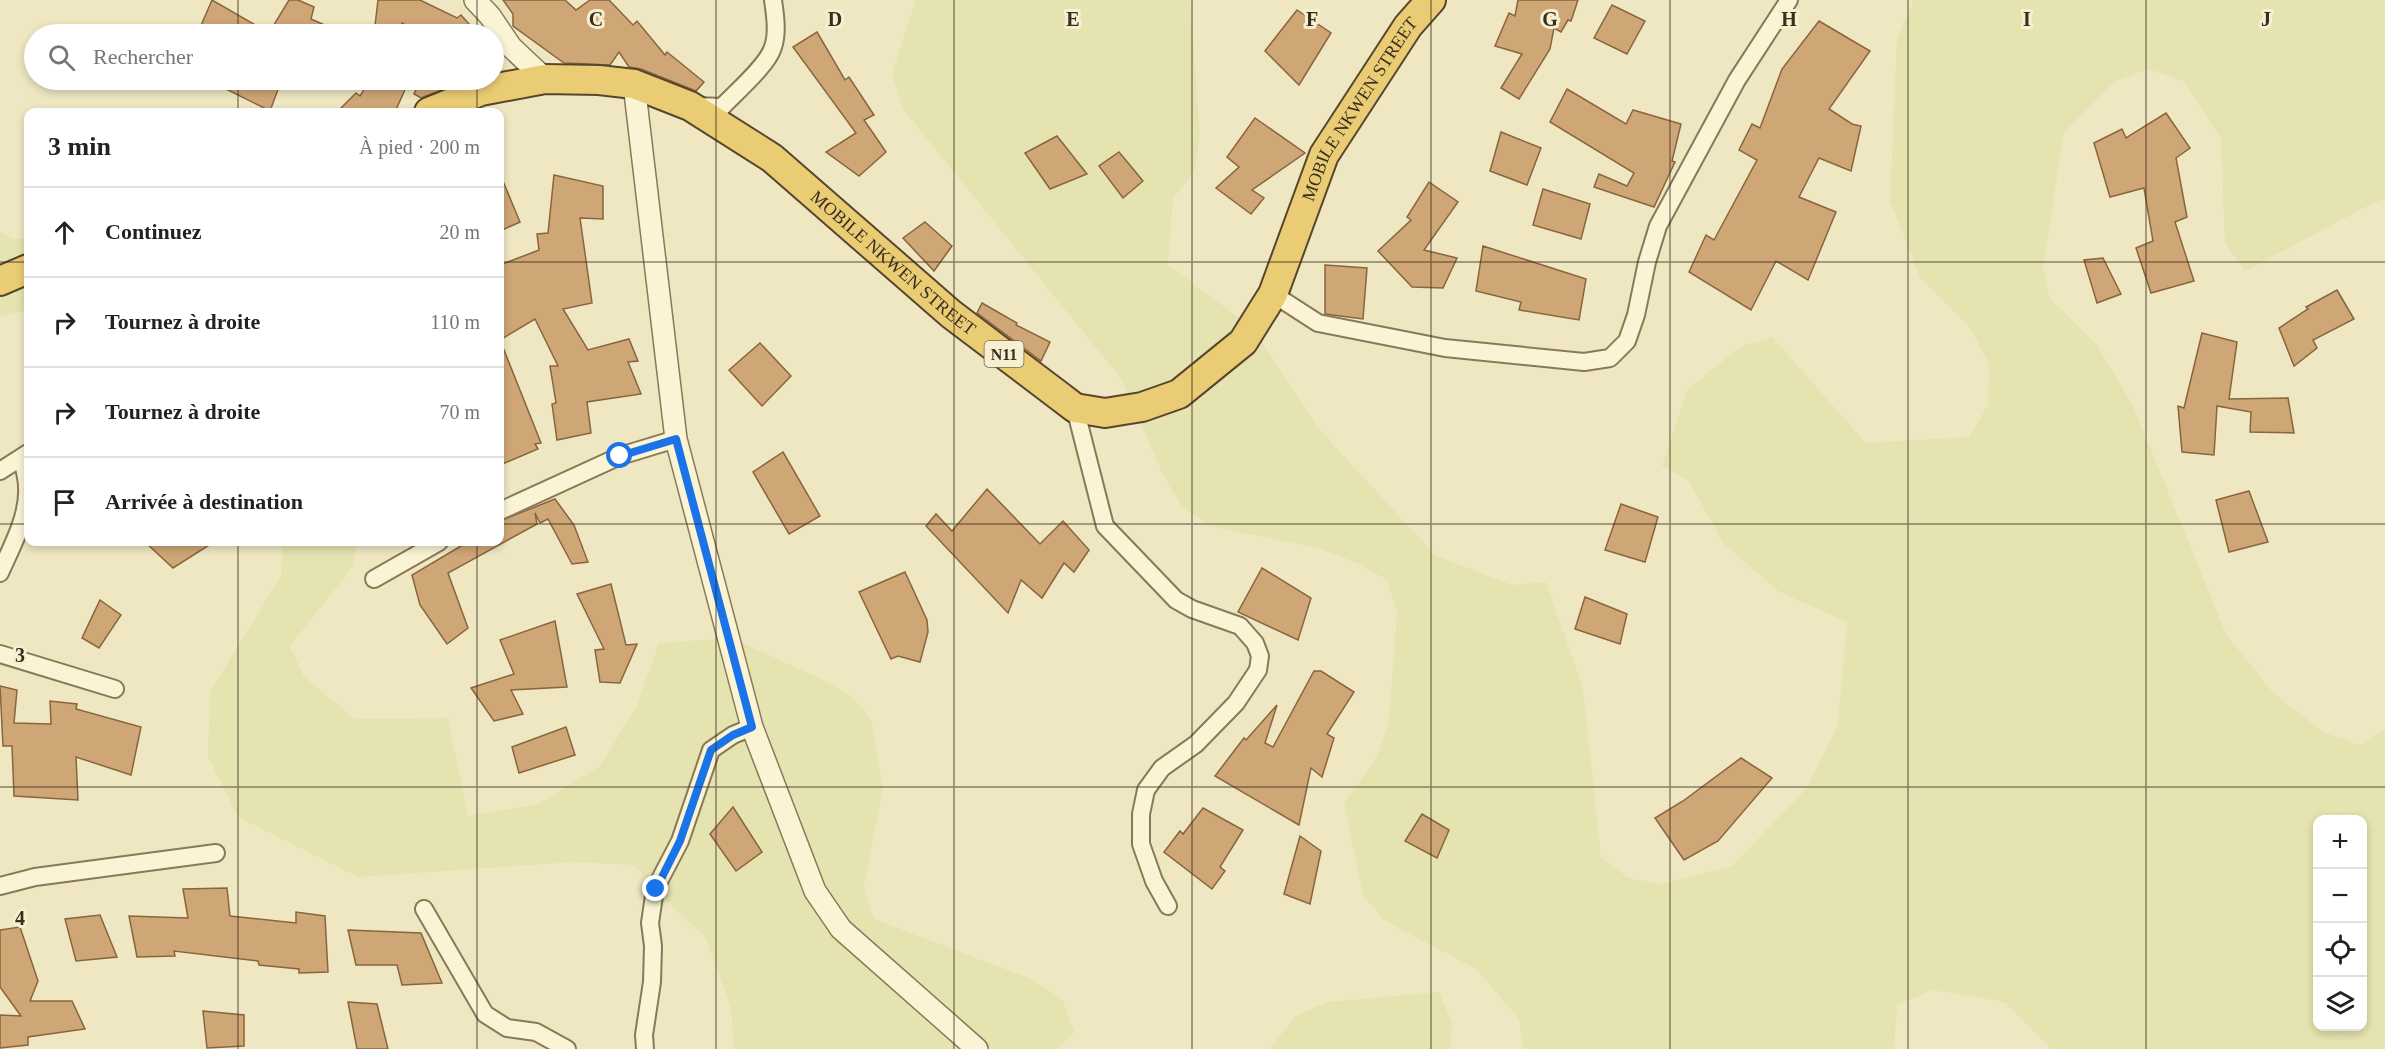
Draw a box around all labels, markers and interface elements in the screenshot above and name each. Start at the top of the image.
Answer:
text: C [589,8,603,30]
text: D [828,8,842,30]
text: E [1066,8,1080,30]
text: F [1306,8,1318,30]
text: G [1542,8,1558,30]
text: H [1781,8,1797,30]
text: I [2023,8,2031,30]
text: J [2261,8,2271,30]
street label: MOBILE NKWEN STREET [1298,13,1421,204]
search box [24,24,504,90]
icon: search [45,41,78,74]
text: Rechercher [93,44,193,69]
text: 3 min [48,132,111,161]
text: À pied · 200 m [359,136,480,158]
street label: MOBILE NKWEN STREET [807,186,980,339]
icon: ahead [48,216,81,249]
text: Continuez [105,219,202,244]
text: 20 m [439,221,480,243]
icon: right [48,306,81,339]
text: Tournez à droite [105,309,260,334]
text: 110 m [430,311,480,333]
road number: N11 [984,341,1024,367]
icon: right [48,396,81,429]
text: Tournez à droite [105,399,260,424]
text: 70 m [439,401,480,423]
route start [606,442,632,468]
icon: arrive [48,486,81,519]
text: Arrivée à destination [105,489,303,514]
text: 3 [15,644,25,666]
map controls [2313,815,2367,1031]
button: + [2313,815,2367,869]
button: − [2313,869,2367,923]
route end [642,875,668,901]
text: 4 [15,907,25,929]
button: locate [2313,923,2367,977]
button: layers [2313,977,2367,1031]

